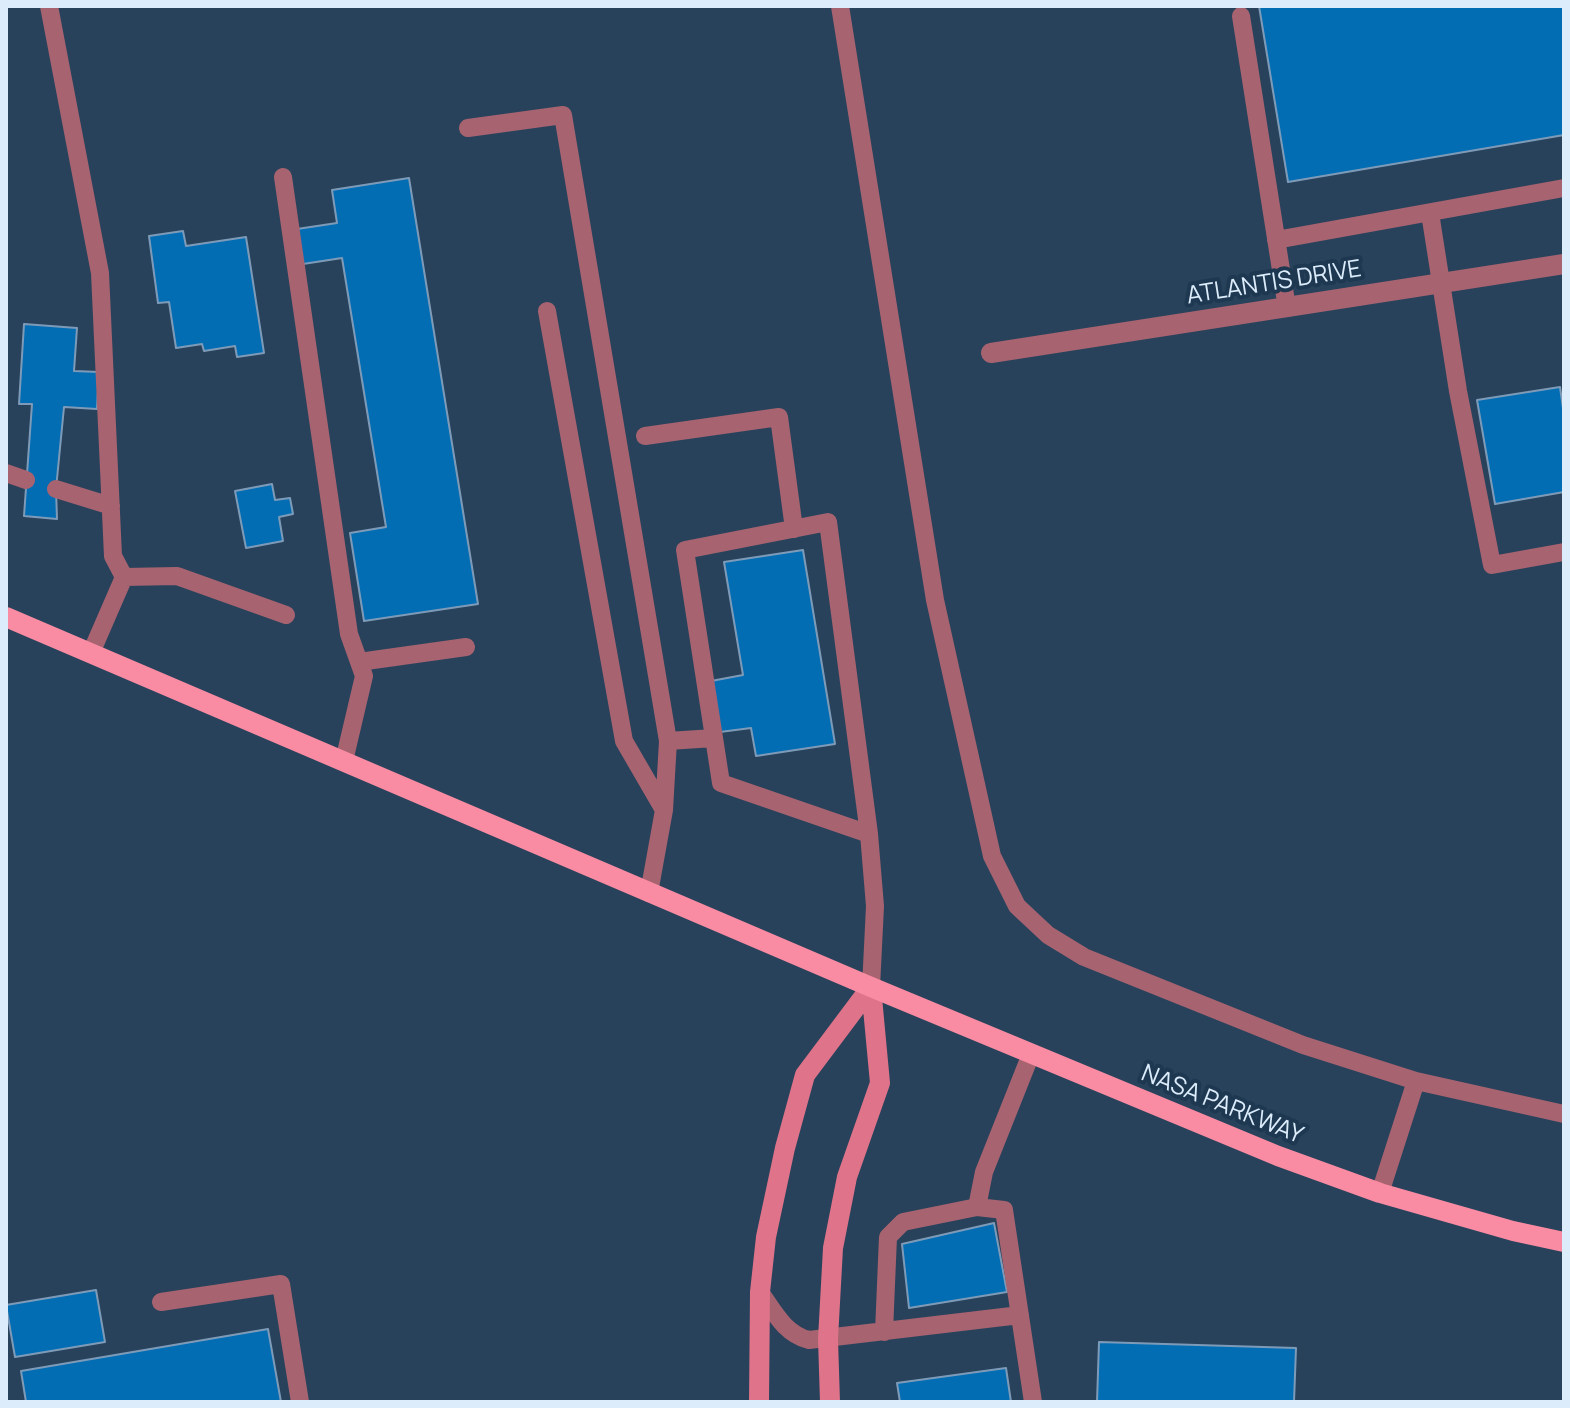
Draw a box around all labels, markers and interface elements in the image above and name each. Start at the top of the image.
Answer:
street label: ATLANTIS DRIVE [1185,255,1363,311]
street label: NASA PARKWAY [1137,1059,1307,1151]

